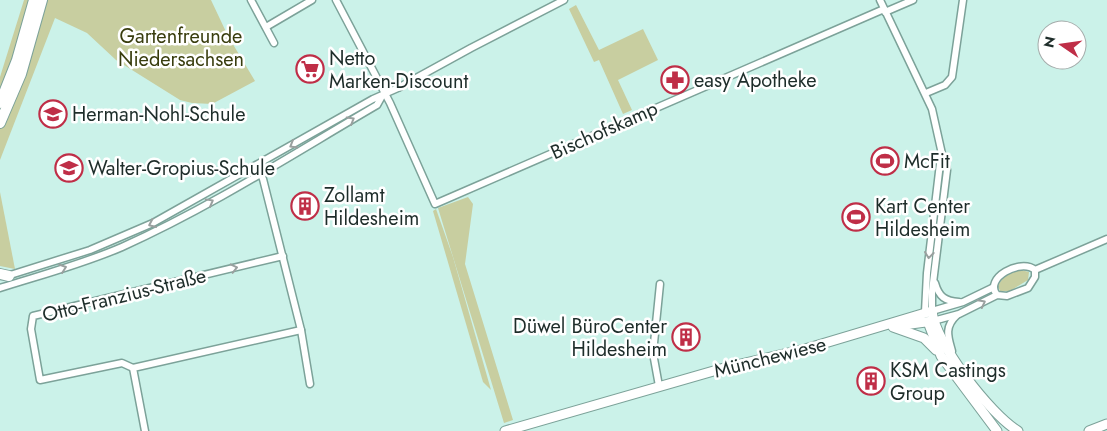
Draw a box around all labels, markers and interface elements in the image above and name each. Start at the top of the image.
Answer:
north arrow [1037,20,1087,70]
park label: Gartenfreunde Niedersachsen [118,22,244,74]
text: N [1038,34,1060,50]
place label: Netto Marken-Discount [329,44,469,96]
supermarket icon: Netto Marken-Discount [295,54,325,84]
pharmacy icon: easy Apotheke [660,65,690,95]
place label: easy Apotheke [694,66,817,95]
street label: Bischofskamp [546,94,662,167]
school or university icon: Herman-Nohl-Schule [38,99,68,129]
place label: Herman-Nohl-Schule [72,100,246,129]
one-way arrow [345,116,354,126]
one-way arrow [290,138,299,148]
sports icon: McFit [870,146,900,176]
place label: McFit [904,147,950,176]
school or university icon: Walter-Gropius-Schule [54,153,84,183]
place label: Walter-Gropius-Schule [88,154,275,183]
place label: Zollamt Hildesheim [324,181,419,233]
building icon: Zollamt Hildesheim [290,191,320,221]
place label: Kart Center Hildesheim [875,192,970,244]
one-way arrow [205,198,214,208]
sports icon: Kart Center Hildesheim [841,202,871,232]
one-way arrow [148,217,157,227]
one-way arrow [924,251,935,259]
street label: Otto-Franzius-Straße [39,261,209,330]
one-way arrow [229,263,238,274]
one-way arrow [58,264,66,274]
one-way arrow [977,299,986,309]
place label: Düwel BüroCenter Hildesheim [513,312,667,364]
building icon: Düwel BüroCenter Hildesheim [671,322,701,352]
street label: Münchewiese [711,330,829,385]
place label: KSM Castings Group [890,356,1006,408]
building icon: KSM Castings Group [856,366,886,396]

